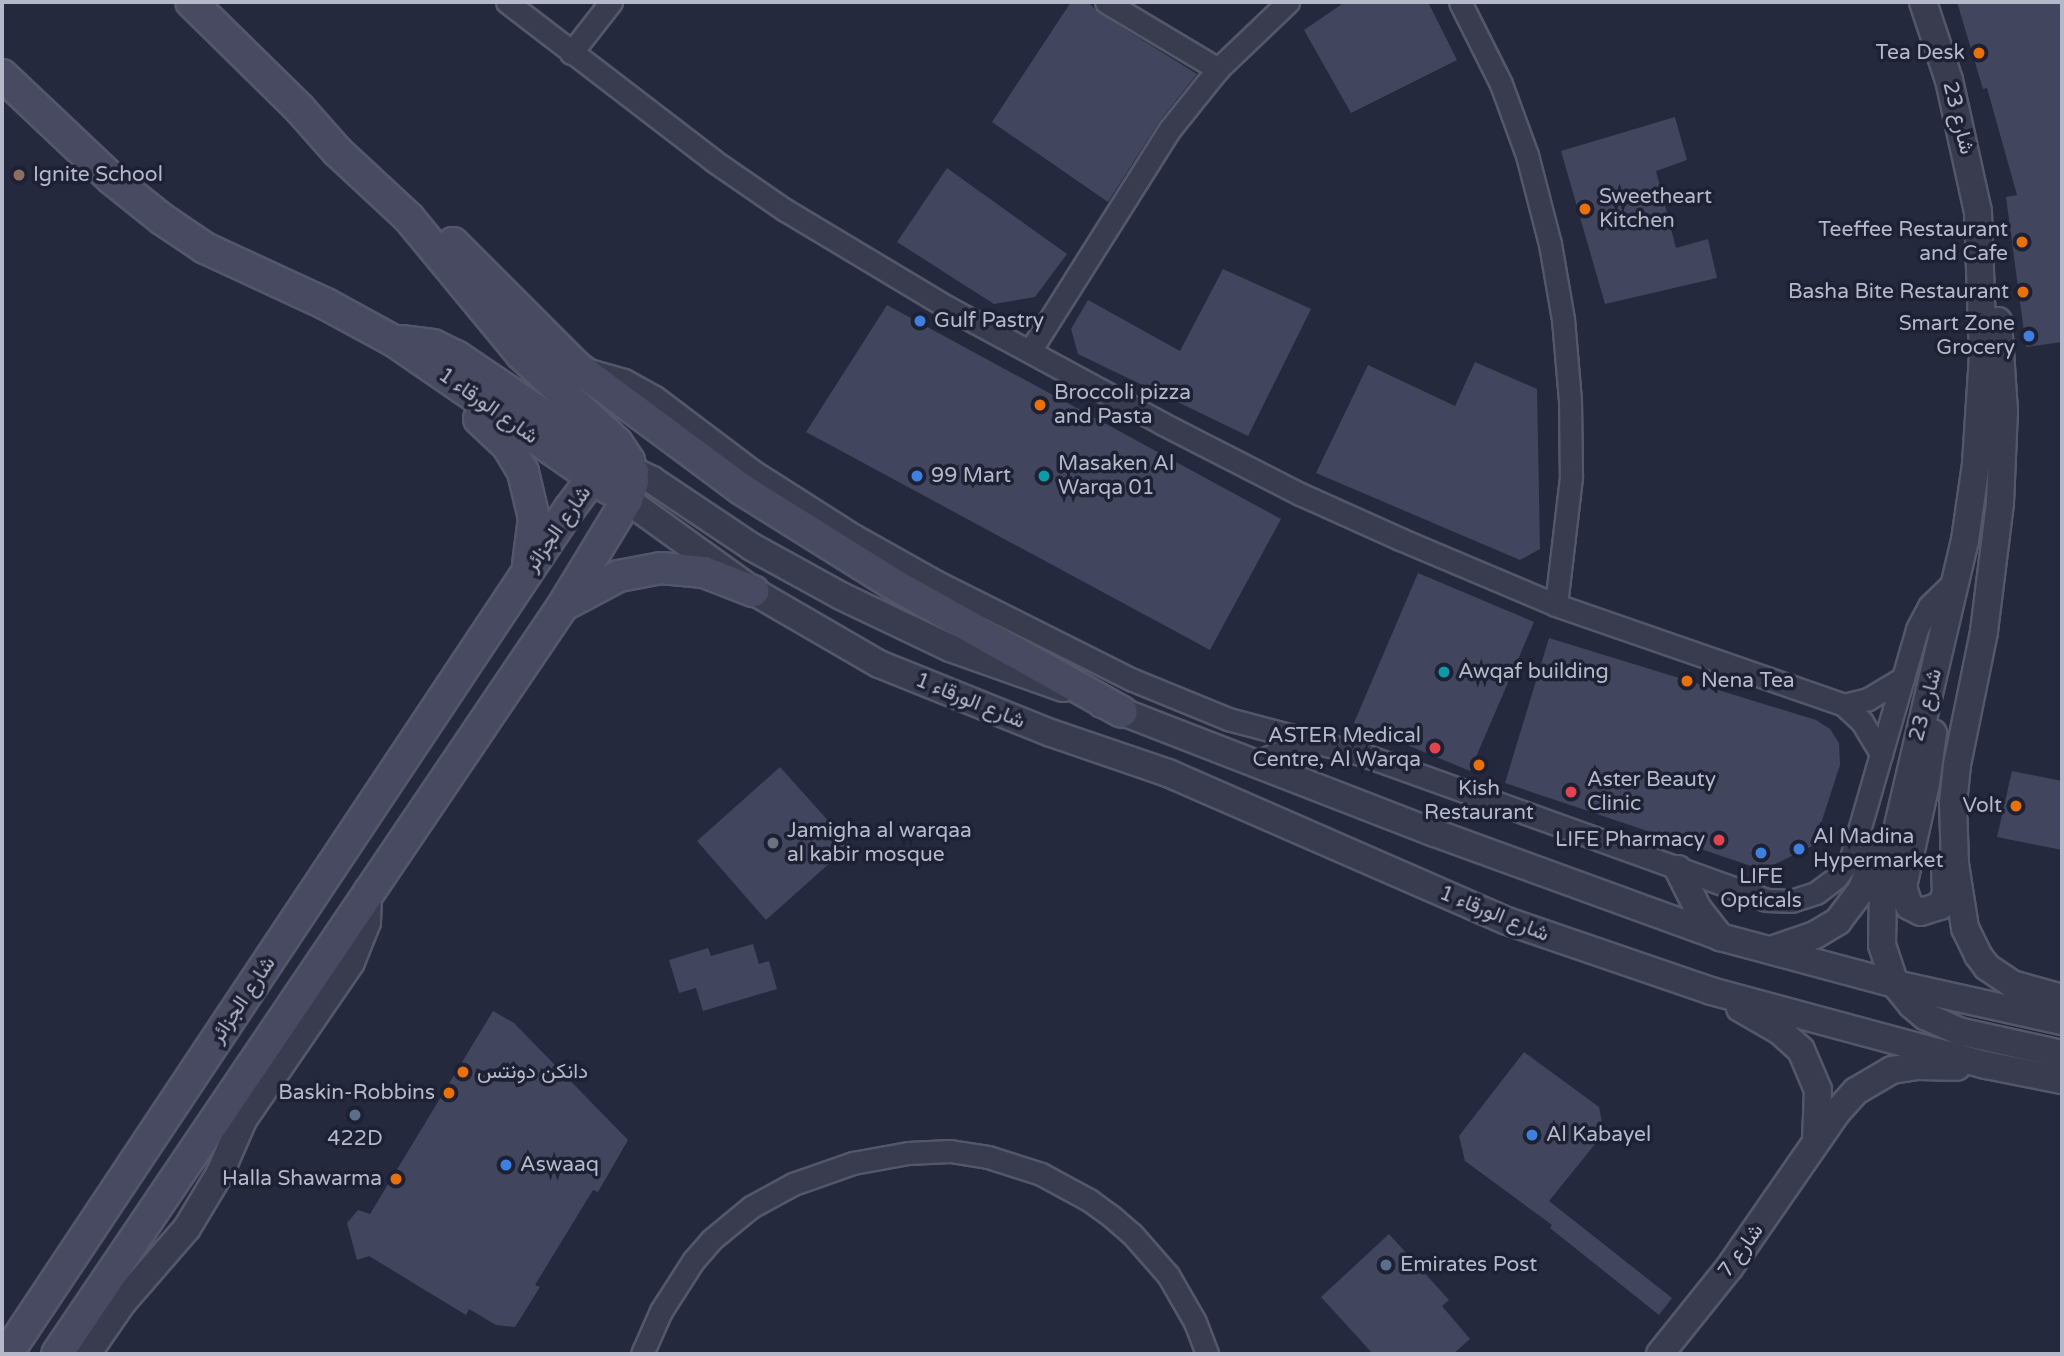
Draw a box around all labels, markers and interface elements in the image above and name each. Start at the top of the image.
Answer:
place label: Tea Desk [1876,40,1965,66]
marker: Tea Desk [1971,45,1987,61]
street label: شارع 23 [1937,79,1979,157]
place label: Ignite School [33,162,163,188]
marker: Ignite School [11,167,27,183]
place label: Sweetheart Kitchen [1599,184,1712,234]
marker: Sweetheart Kitchen [1577,201,1593,217]
place label: Teeffee Restaurant and Cafe [1818,217,2008,267]
marker: Teeffee Restaurant and Cafe [2014,234,2030,250]
place label: Basha Bite Restaurant [1788,279,2009,305]
marker: Basha Bite Restaurant [2015,284,2031,300]
place label: Gulf Pastry [934,308,1044,334]
place label: Smart Zone Grocery [1899,311,2015,361]
marker: Gulf Pastry [912,313,928,329]
marker: Smart Zone Grocery [2021,328,2037,344]
street label: شارع الورقاء 1 [433,362,543,450]
place label: Broccoli pizza and Pasta [1054,380,1191,430]
marker: Broccoli pizza and Pasta [1032,397,1048,413]
place label: Masaken Al Warqa 01 [1058,451,1174,501]
place label: 99 Mart [931,463,1011,489]
marker: 99 Mart [909,468,925,484]
marker: Masaken Al Warqa 01 [1036,468,1052,484]
street label: شارع الجزائر [519,481,597,577]
place label: Awqaf building [1458,659,1609,685]
marker: Awqaf building [1436,664,1452,680]
street label: شارع 23 [1904,666,1948,744]
street label: شارع الورقاء 1 [912,668,1028,734]
place label: Nena Tea [1701,668,1795,694]
marker: Nena Tea [1679,673,1695,689]
place label: ASTER Medical Centre, Al Warqa [1253,723,1421,773]
marker: ASTER Medical Centre, Al Warqa [1427,740,1443,756]
marker: Kish Restaurant [1471,757,1487,773]
place label: Aster Beauty Clinic [1587,767,1716,817]
place label: Kish Restaurant [1424,776,1534,826]
marker: Aster Beauty Clinic [1561,782,1581,802]
place label: Volt [1963,793,2002,819]
marker: Volt [2008,798,2024,814]
place label: Jamigha al warqaa al kabir mosque [787,818,972,868]
place label: Al Madina Hypermarket [1813,824,1943,874]
place label: LIFE Pharmacy [1555,827,1705,853]
marker: LIFE Pharmacy [1711,832,1727,848]
marker: Jamigha al warqaa al kabir mosque [765,835,781,851]
marker: Al Madina Hypermarket [1791,841,1807,857]
marker: LIFE Opticals [1753,845,1769,861]
place label: LIFE Opticals [1720,864,1802,914]
street label: شارع الورقاء 1 [1436,881,1552,947]
street label: شارع الجزائر [205,952,281,1048]
place label: دانكن دونتس [477,1059,588,1085]
marker: دانكن دونتس [455,1064,471,1080]
place label: Baskin-Robbins [278,1080,435,1106]
marker: Baskin-Robbins [441,1085,457,1101]
marker: 422D [347,1107,363,1123]
place label: Al Kabayel [1546,1122,1651,1148]
place label: 422D [327,1126,383,1152]
marker: Al Kabayel [1524,1127,1540,1143]
place label: Aswaaq [520,1152,599,1178]
marker: Aswaaq [498,1157,514,1173]
place label: Halla Shawarma [222,1166,382,1192]
marker: Halla Shawarma [388,1171,404,1187]
street label: شارع 7 [1713,1219,1769,1283]
place label: Emirates Post [1400,1252,1537,1278]
marker: Emirates Post [1378,1257,1394,1273]

